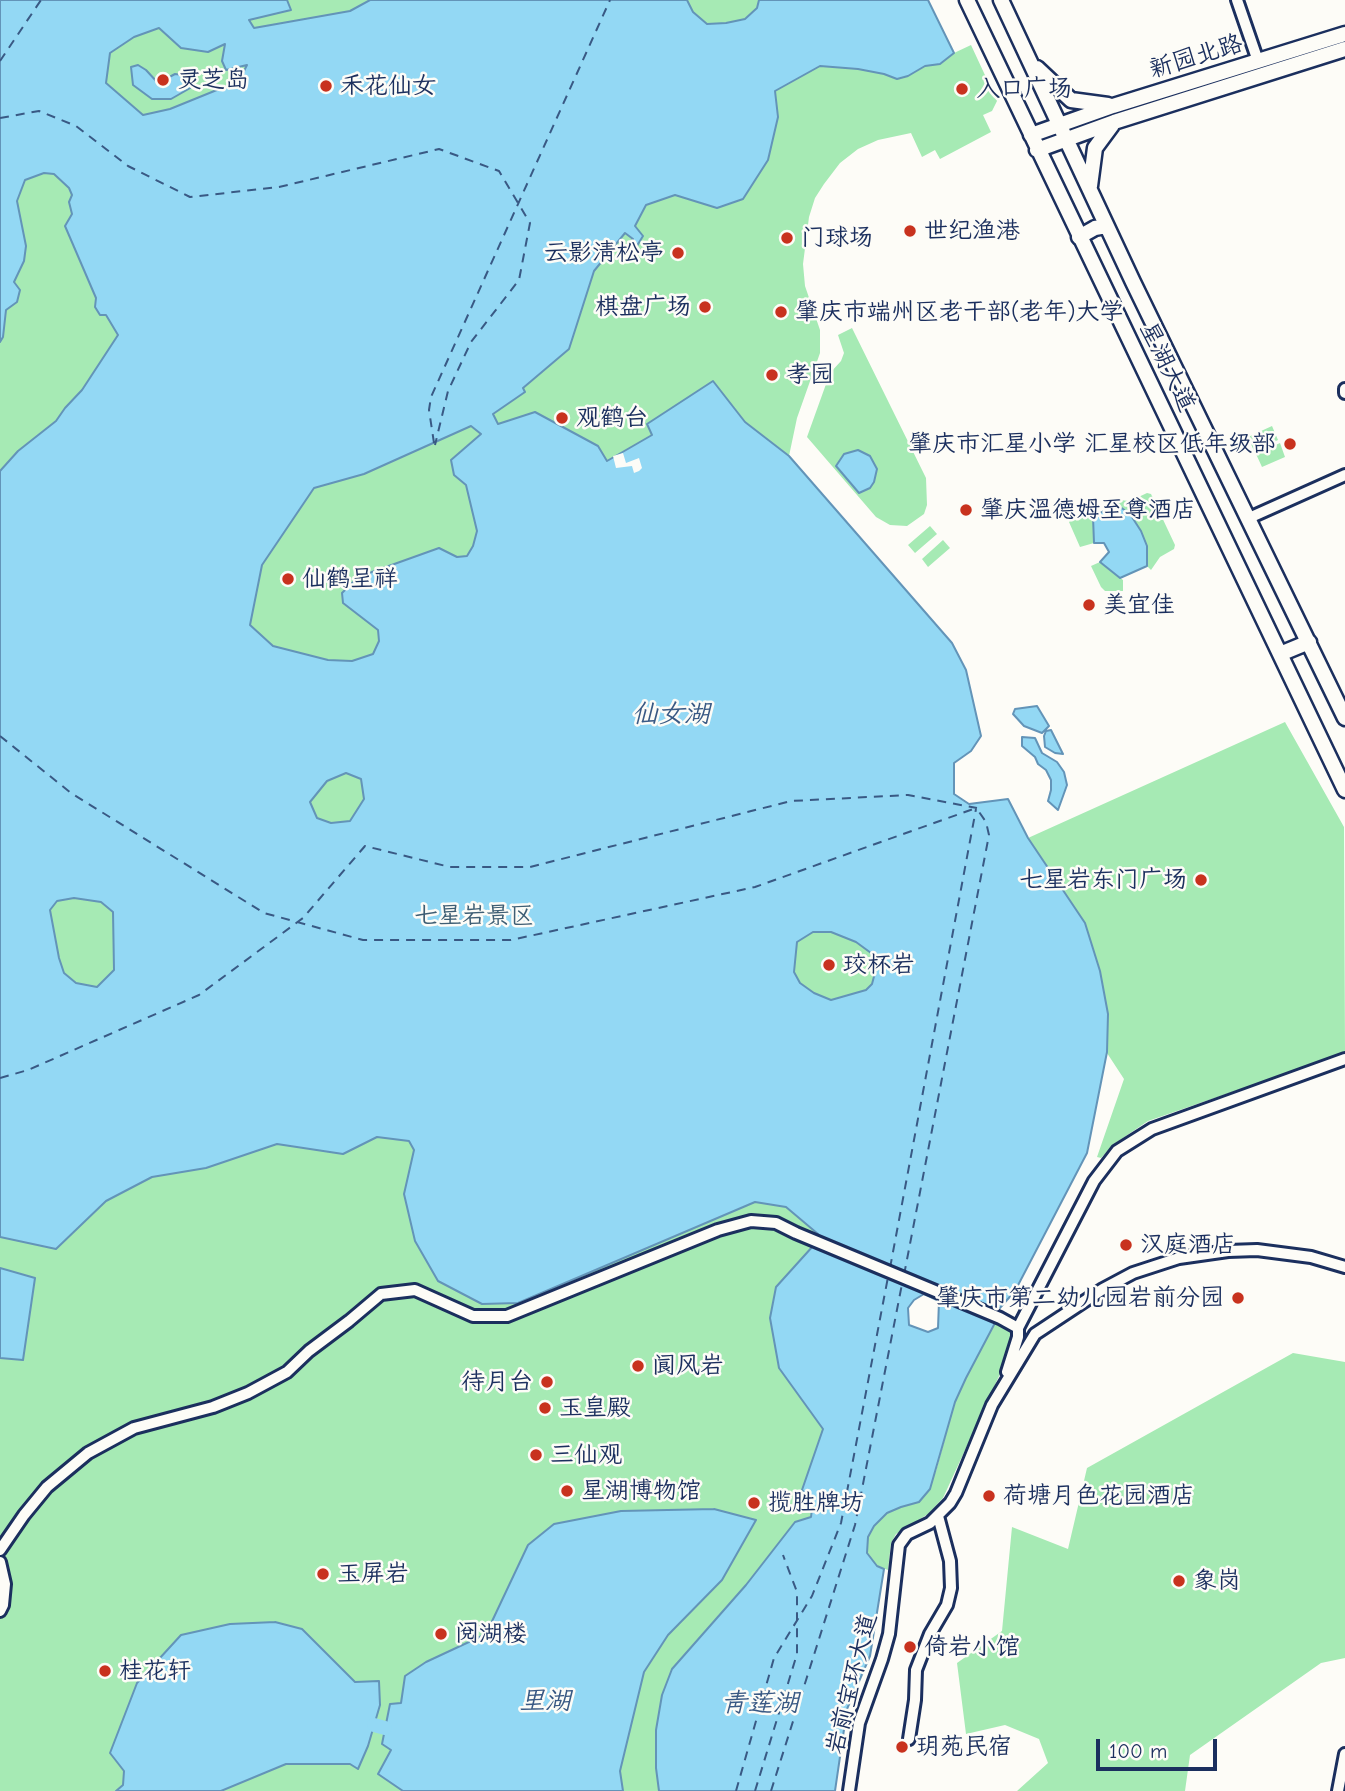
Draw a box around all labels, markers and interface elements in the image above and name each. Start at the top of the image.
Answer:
street label: 新园北路 [1146,29,1246,85]
place label: 灵芝岛 [177,66,249,94]
marker: 灵芝岛 [155,72,171,88]
place label: 禾花仙女 [340,72,436,100]
place label: 入口广场 [976,75,1072,103]
marker: 禾花仙女 [318,78,334,94]
marker: 入口广场 [954,81,970,97]
place label: 世纪渔港 [924,217,1020,245]
marker: 世纪渔港 [902,223,918,239]
place label: 门球场 [801,224,873,252]
marker: 门球场 [779,230,795,246]
place label: 云影清松亭 [544,239,664,267]
marker: 云影清松亭 [670,245,686,261]
place label: 棋盘广场 [595,293,691,321]
place label: 肇庆市端州区老干部(老年)大学 [795,298,1124,326]
marker: 棋盘广场 [697,299,713,315]
marker: 肇庆市端州区老干部(老年)大学 [773,304,789,320]
street label: 星湖大道 [1133,318,1201,416]
place label: 孝园 [786,361,834,389]
marker: 孝园 [764,367,780,383]
place label: 观鹤台 [576,404,648,432]
marker: 观鹤台 [554,410,570,426]
place label: 肇庆市汇星小学 汇星校区低年级部 [908,430,1276,458]
marker: 肇庆市汇星小学 汇星校区低年级部 [1282,436,1298,452]
place label: 肇庆温德姆至尊酒店 [980,496,1196,524]
marker: 肇庆温德姆至尊酒店 [958,502,974,518]
place label: 仙鹤呈祥 [302,565,398,593]
marker: 仙鹤呈祥 [280,571,296,587]
place label: 美宜佳 [1103,591,1175,619]
marker: 美宜佳 [1081,597,1097,613]
water label: 仙女湖 [632,699,710,731]
place label: 七星岩东门广场 [1019,866,1187,894]
marker: 七星岩东门广场 [1193,872,1209,888]
park label: 七星岩景区 [414,902,534,930]
place label: 珓杯岩 [843,951,915,979]
marker: 珓杯岩 [821,957,837,973]
place label: 汉庭酒店 [1140,1231,1236,1259]
marker: 汉庭酒店 [1118,1237,1134,1253]
place label: 肇庆市第二幼儿园岩前分园 [936,1284,1224,1312]
marker: 肇庆市第二幼儿园岩前分园 [1230,1290,1246,1306]
place label: 阆风岩 [652,1352,724,1380]
marker: 阆风岩 [630,1358,646,1374]
place label: 待月台 [461,1368,533,1396]
marker: 待月台 [539,1374,555,1390]
place label: 玉皇殿 [559,1394,631,1422]
marker: 玉皇殿 [537,1400,553,1416]
place label: 三仙观 [550,1441,622,1469]
marker: 三仙观 [528,1447,544,1463]
place label: 星湖博物馆 [581,1477,701,1505]
place label: 荷塘月色花园酒店 [1003,1482,1195,1510]
marker: 星湖博物馆 [559,1483,575,1499]
marker: 荷塘月色花园酒店 [981,1488,997,1504]
place label: 揽胜牌坊 [768,1489,864,1517]
marker: 揽胜牌坊 [746,1495,762,1511]
place label: 玉屏岩 [337,1560,409,1588]
marker: 玉屏岩 [315,1566,331,1582]
place label: 象岗 [1193,1567,1241,1595]
marker: 象岗 [1171,1573,1187,1589]
street label: 岩前宝环大道 [821,1611,883,1757]
place label: 阅湖楼 [455,1620,527,1648]
marker: 阅湖楼 [433,1626,449,1642]
place label: 倚岩小馆 [924,1633,1020,1661]
marker: 倚岩小馆 [902,1639,918,1655]
place label: 桂花轩 [119,1657,191,1685]
marker: 桂花轩 [97,1663,113,1679]
water label: 里湖 [519,1686,571,1718]
water label: 青莲湖 [721,1688,799,1720]
scale bar [1100,1724,1221,1768]
place label: 玥苑民宿 [916,1733,1012,1761]
marker: 玥苑民宿 [894,1739,910,1755]
text: 100 m [1109,1739,1167,1763]

